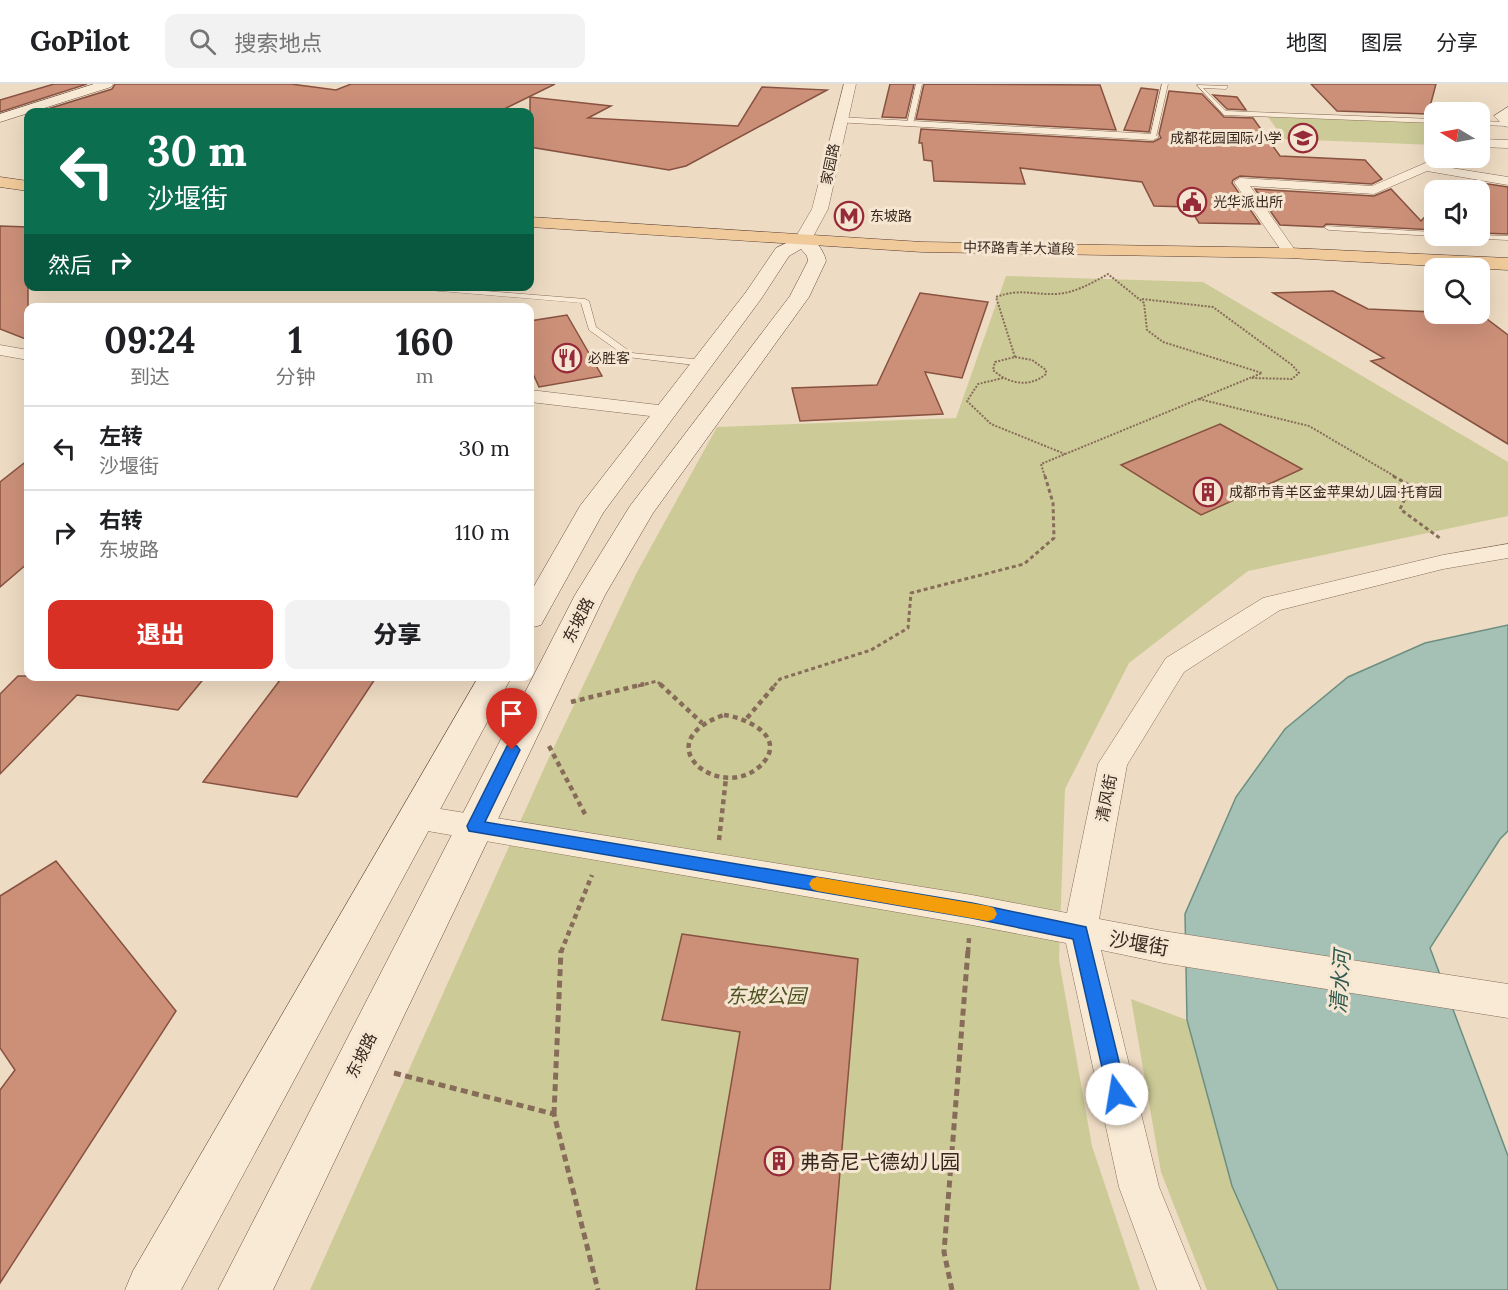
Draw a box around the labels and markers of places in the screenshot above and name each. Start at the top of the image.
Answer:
school or university icon: 成都花园国际小学 [1287,122,1319,154]
place label: 成都花园国际小学 [1170,129,1282,147]
public building icon: 光华派出所 [1176,186,1208,218]
place label: 光华派出所 [1213,193,1283,211]
metro station icon: 东坡路 [833,200,865,232]
place label: 东坡路 [870,207,912,225]
restaurant icon: 必胜客 [551,342,583,374]
place label: 必胜客 [588,349,630,367]
building icon: 成都市青羊区金苹果幼儿园·托育园 [1192,476,1224,508]
place label: 成都市青羊区金苹果幼儿园·托育园 [1229,483,1443,501]
pin [486,688,537,750]
building icon: 弗奇尼弋德幼儿园 [763,1145,795,1177]
place label: 弗奇尼弋德幼儿园 [800,1149,960,1174]

